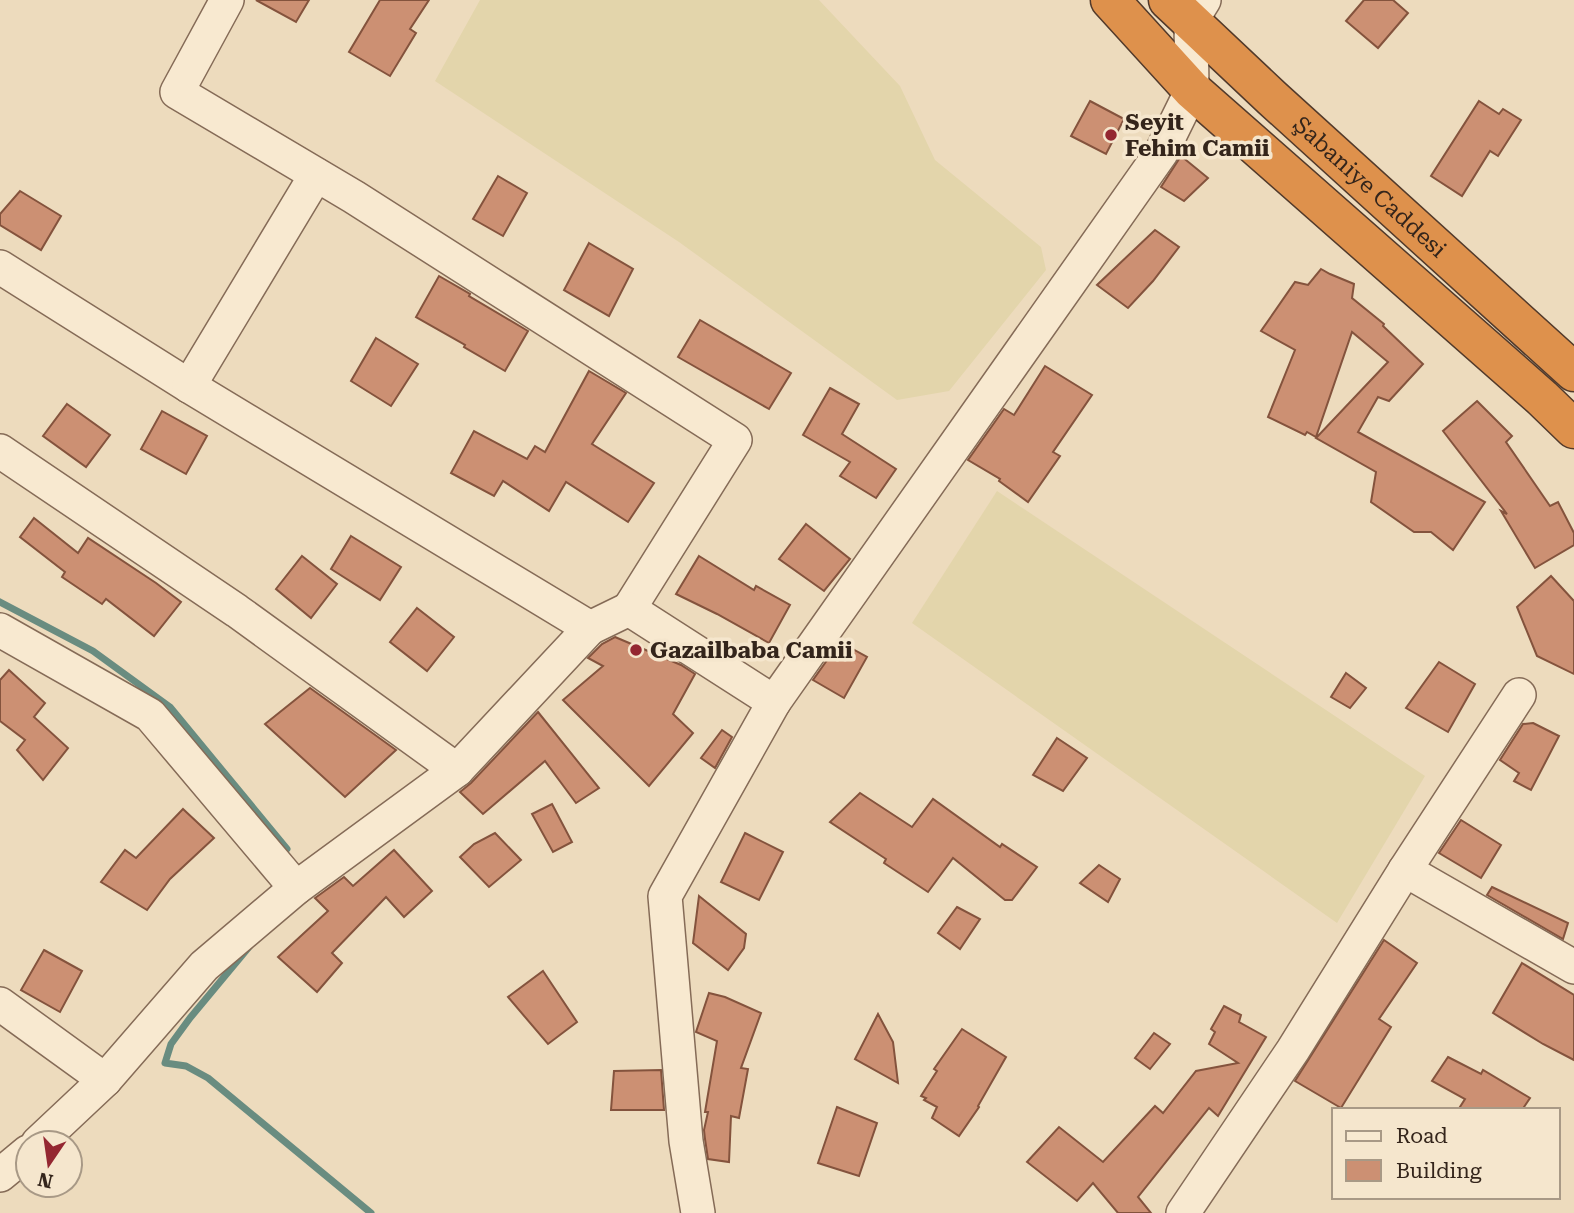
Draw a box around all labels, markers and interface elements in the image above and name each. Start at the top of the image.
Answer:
place label: Seyit Fehim Camii [1125,109,1270,162]
street label: Şabaniye Caddesi [1288,111,1452,263]
marker: Seyit Fehim Camii [1103,127,1119,143]
place label: Gazailbaba Camii [650,637,853,664]
marker: Gazailbaba Camii [628,642,644,658]
legend [1332,1108,1560,1199]
text: Road [1396,1124,1448,1148]
north arrow [14,1129,84,1199]
text: Building [1396,1159,1482,1183]
text: N [35,1167,55,1193]

